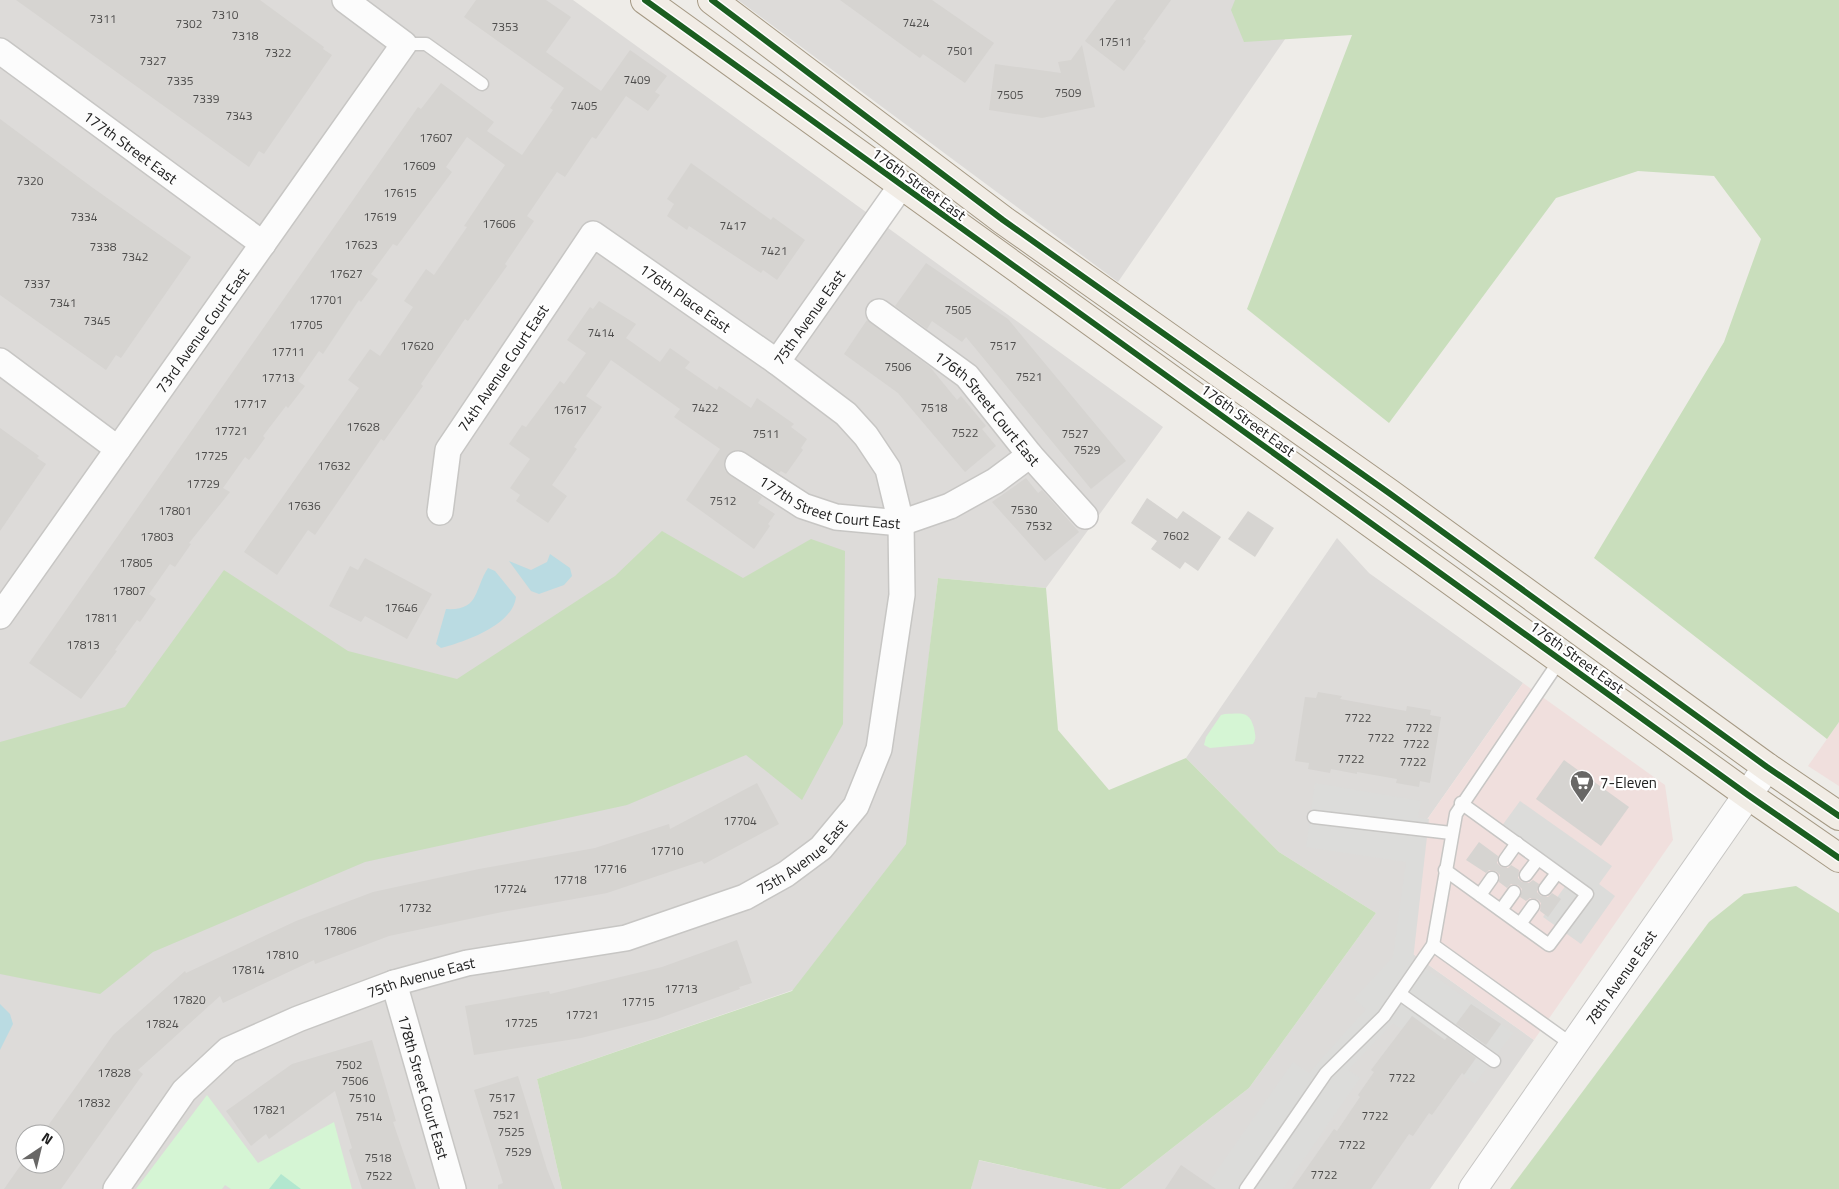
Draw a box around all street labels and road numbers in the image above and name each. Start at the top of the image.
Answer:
street label: 177th Street East [79,104,183,190]
street label: 176th Street East [867,142,972,227]
street label: 176th Place East [635,258,736,339]
street label: 73rd Avenue Court East [150,262,255,398]
street label: 75th Avenue East [767,264,851,369]
street label: 74th Avenue Court East [452,299,555,436]
street label: 176th Street Court East [930,345,1046,471]
street label: 176th Street East [1196,378,1301,463]
street label: 177th Street Court East [755,469,902,534]
street label: 176th Street East [1525,615,1630,700]
street label: 75th Avenue East [752,813,853,900]
street label: 78th Avenue East [1579,924,1662,1030]
street label: 75th Avenue East [363,950,477,1004]
street label: 178th Street Court East [392,1012,456,1163]

